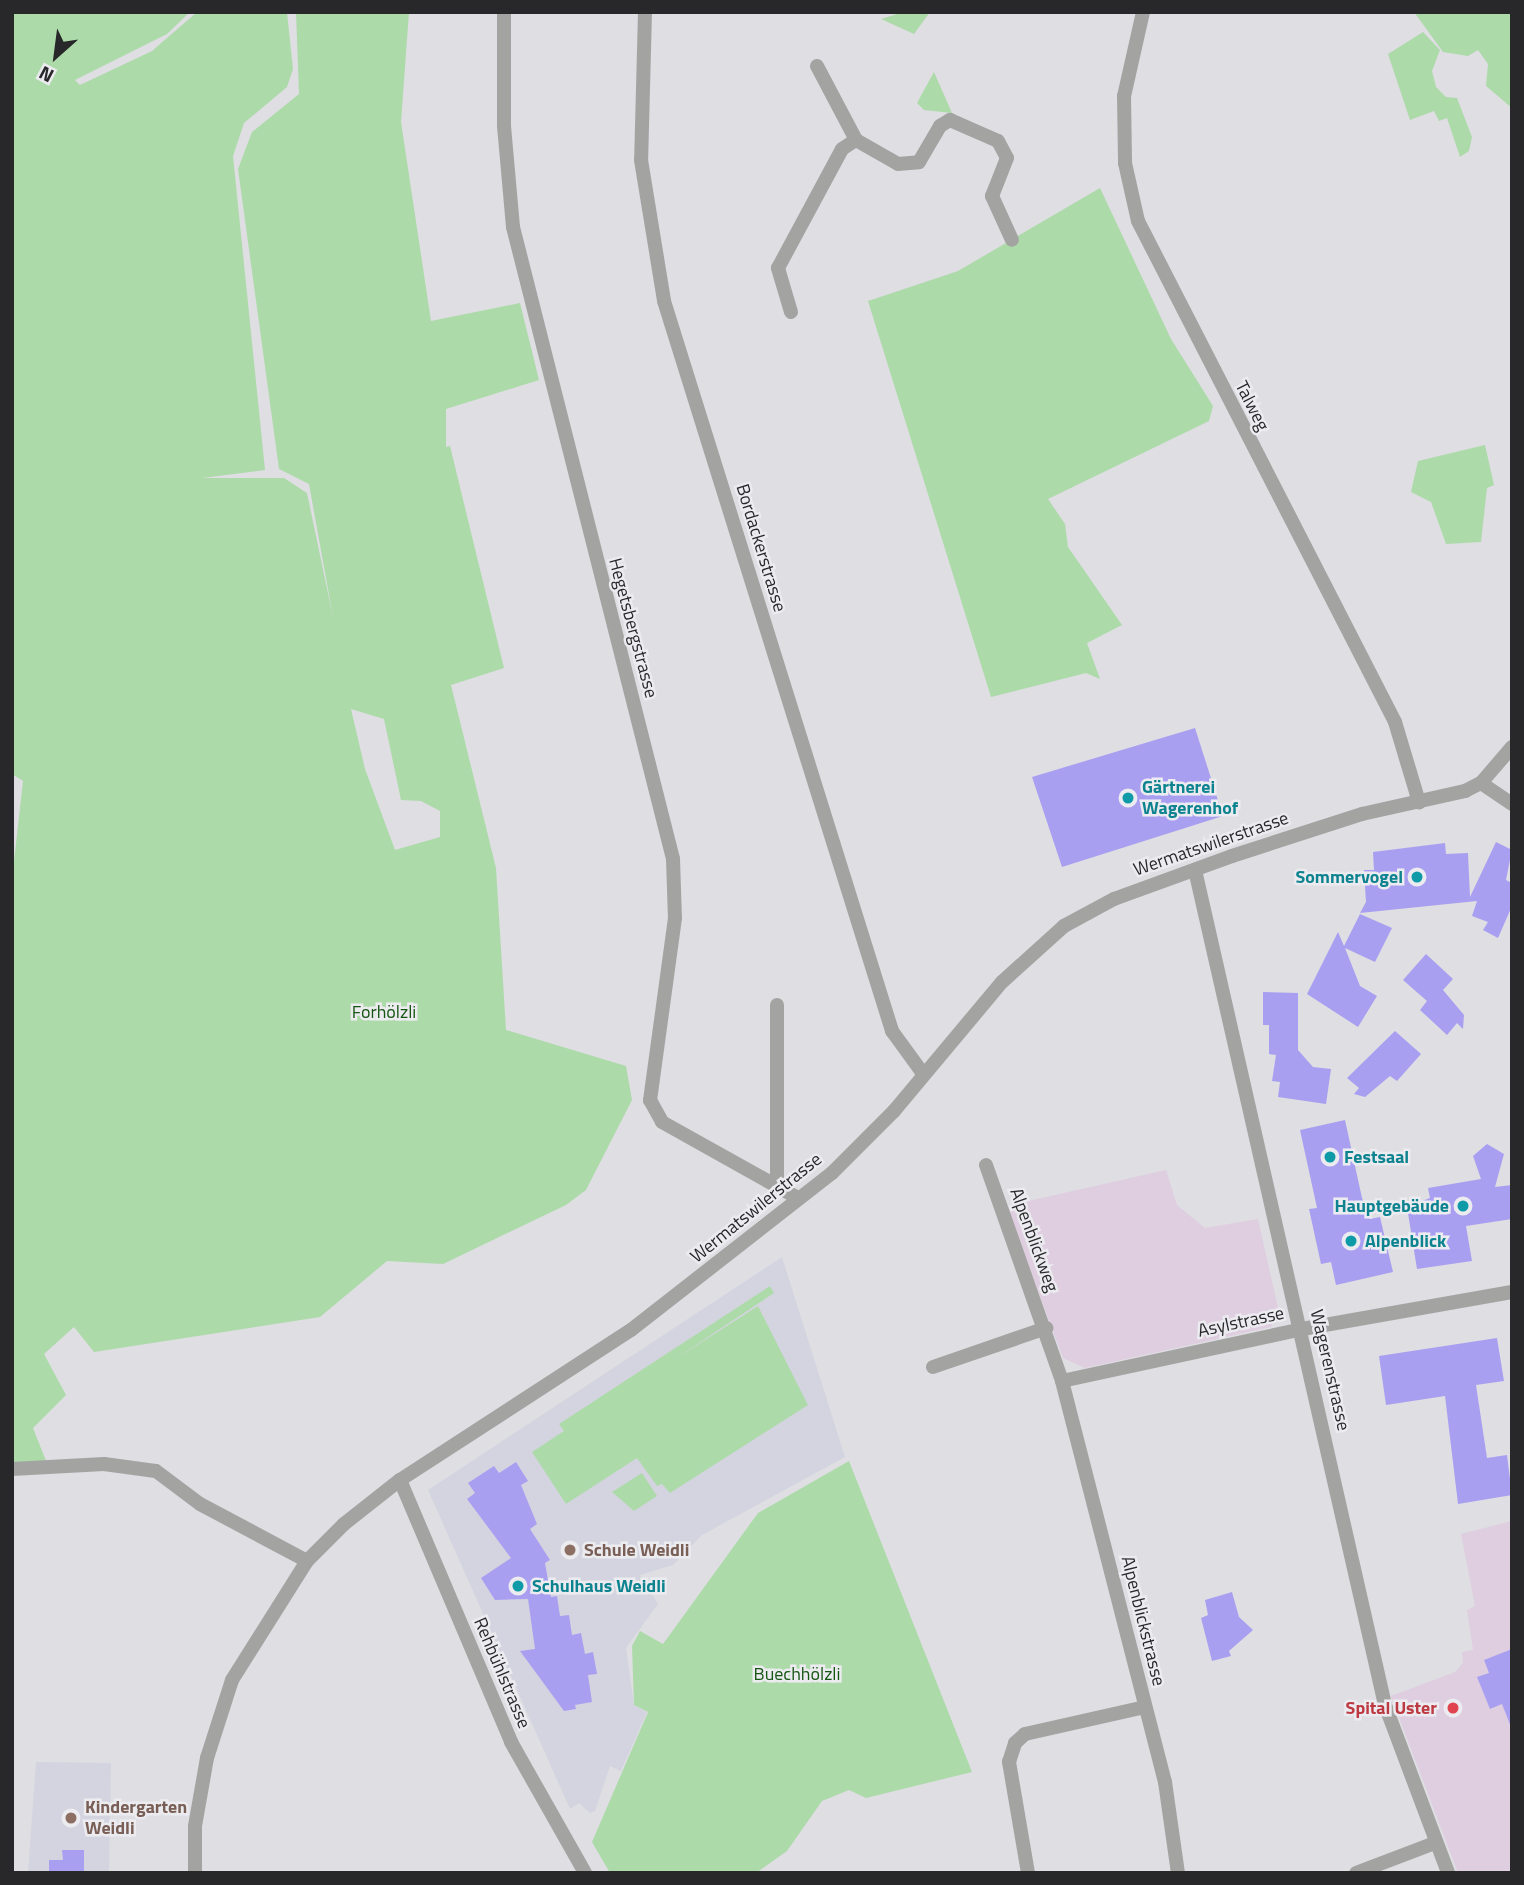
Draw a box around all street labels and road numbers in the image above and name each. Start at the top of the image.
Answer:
street label: Talweg [1230,377,1274,435]
street label: Bordackerstrasse [731,482,791,614]
street label: Hegetsbergstrasse [604,556,662,700]
street label: Wermatswilerstrasse [1131,807,1291,881]
street label: Wermatswilerstrasse [686,1148,826,1268]
street label: Alpenblickweg [1005,1185,1063,1295]
street label: Asylstrasse [1196,1302,1286,1342]
street label: Wagerenstrasse [1306,1307,1354,1433]
street label: Alpenblickstrasse [1116,1554,1170,1688]
street label: Rehbühlstrasse [469,1614,535,1732]

